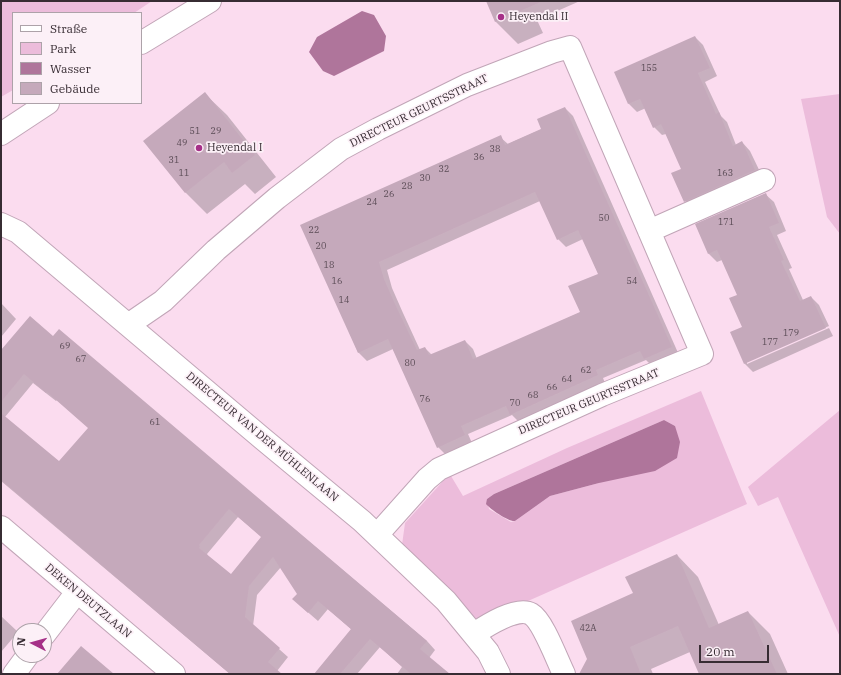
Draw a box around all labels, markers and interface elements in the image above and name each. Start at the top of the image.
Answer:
place label: Heyendal II [509,10,568,24]
legend [12,12,142,104]
marker: Heyendal II [496,12,506,22]
text: Straße [50,21,87,36]
text: Park [50,41,76,56]
text: Wasser [50,61,91,76]
house number: 155 [641,63,657,73]
street label: DIRECTEUR GEURTSSTRAAT [348,72,490,150]
text: Gebäude [50,81,100,96]
house number: 51 [190,126,200,136]
house number: 29 [211,126,221,136]
house number: 49 [177,138,187,148]
place label: Heyendal I [207,141,263,155]
marker: Heyendal I [194,143,204,153]
house number: 38 [490,144,500,154]
house number: 36 [474,152,484,162]
house number: 31 [169,155,179,165]
house number: 32 [439,164,449,174]
house number: 11 [179,168,189,178]
house number: 163 [717,168,733,178]
house number: 30 [420,173,430,183]
house number: 28 [402,181,412,191]
house number: 26 [384,189,394,199]
house number: 24 [367,197,377,207]
house number: 50 [599,213,609,223]
house number: 171 [718,217,734,227]
house number: 22 [309,225,319,235]
house number: 20 [316,241,326,251]
house number: 18 [324,260,334,270]
house number: 16 [332,276,342,286]
house number: 54 [627,276,637,286]
house number: 14 [339,295,349,305]
house number: 179 [783,328,799,338]
house number: 177 [762,337,778,347]
house number: 69 [60,341,70,351]
house number: 67 [76,354,86,364]
house number: 80 [405,358,415,368]
house number: 62 [581,365,591,375]
street label: DIRECTEUR GEURTSSTRAAT [516,366,662,438]
street label: DIRECTEUR VAN DER MÜHLENLAAN [183,369,341,505]
house number: 64 [562,374,572,384]
house number: 66 [547,382,557,392]
house number: 68 [528,390,538,400]
house number: 76 [420,394,430,404]
house number: 70 [510,398,520,408]
house number: 61 [150,417,160,427]
street label: DEKEN DEUTZLAAN [42,561,134,641]
north arrow [12,623,52,663]
house number: 42A [580,623,596,633]
text: N [14,637,28,647]
scale bar [701,637,771,663]
text: 20 m [706,644,735,659]

